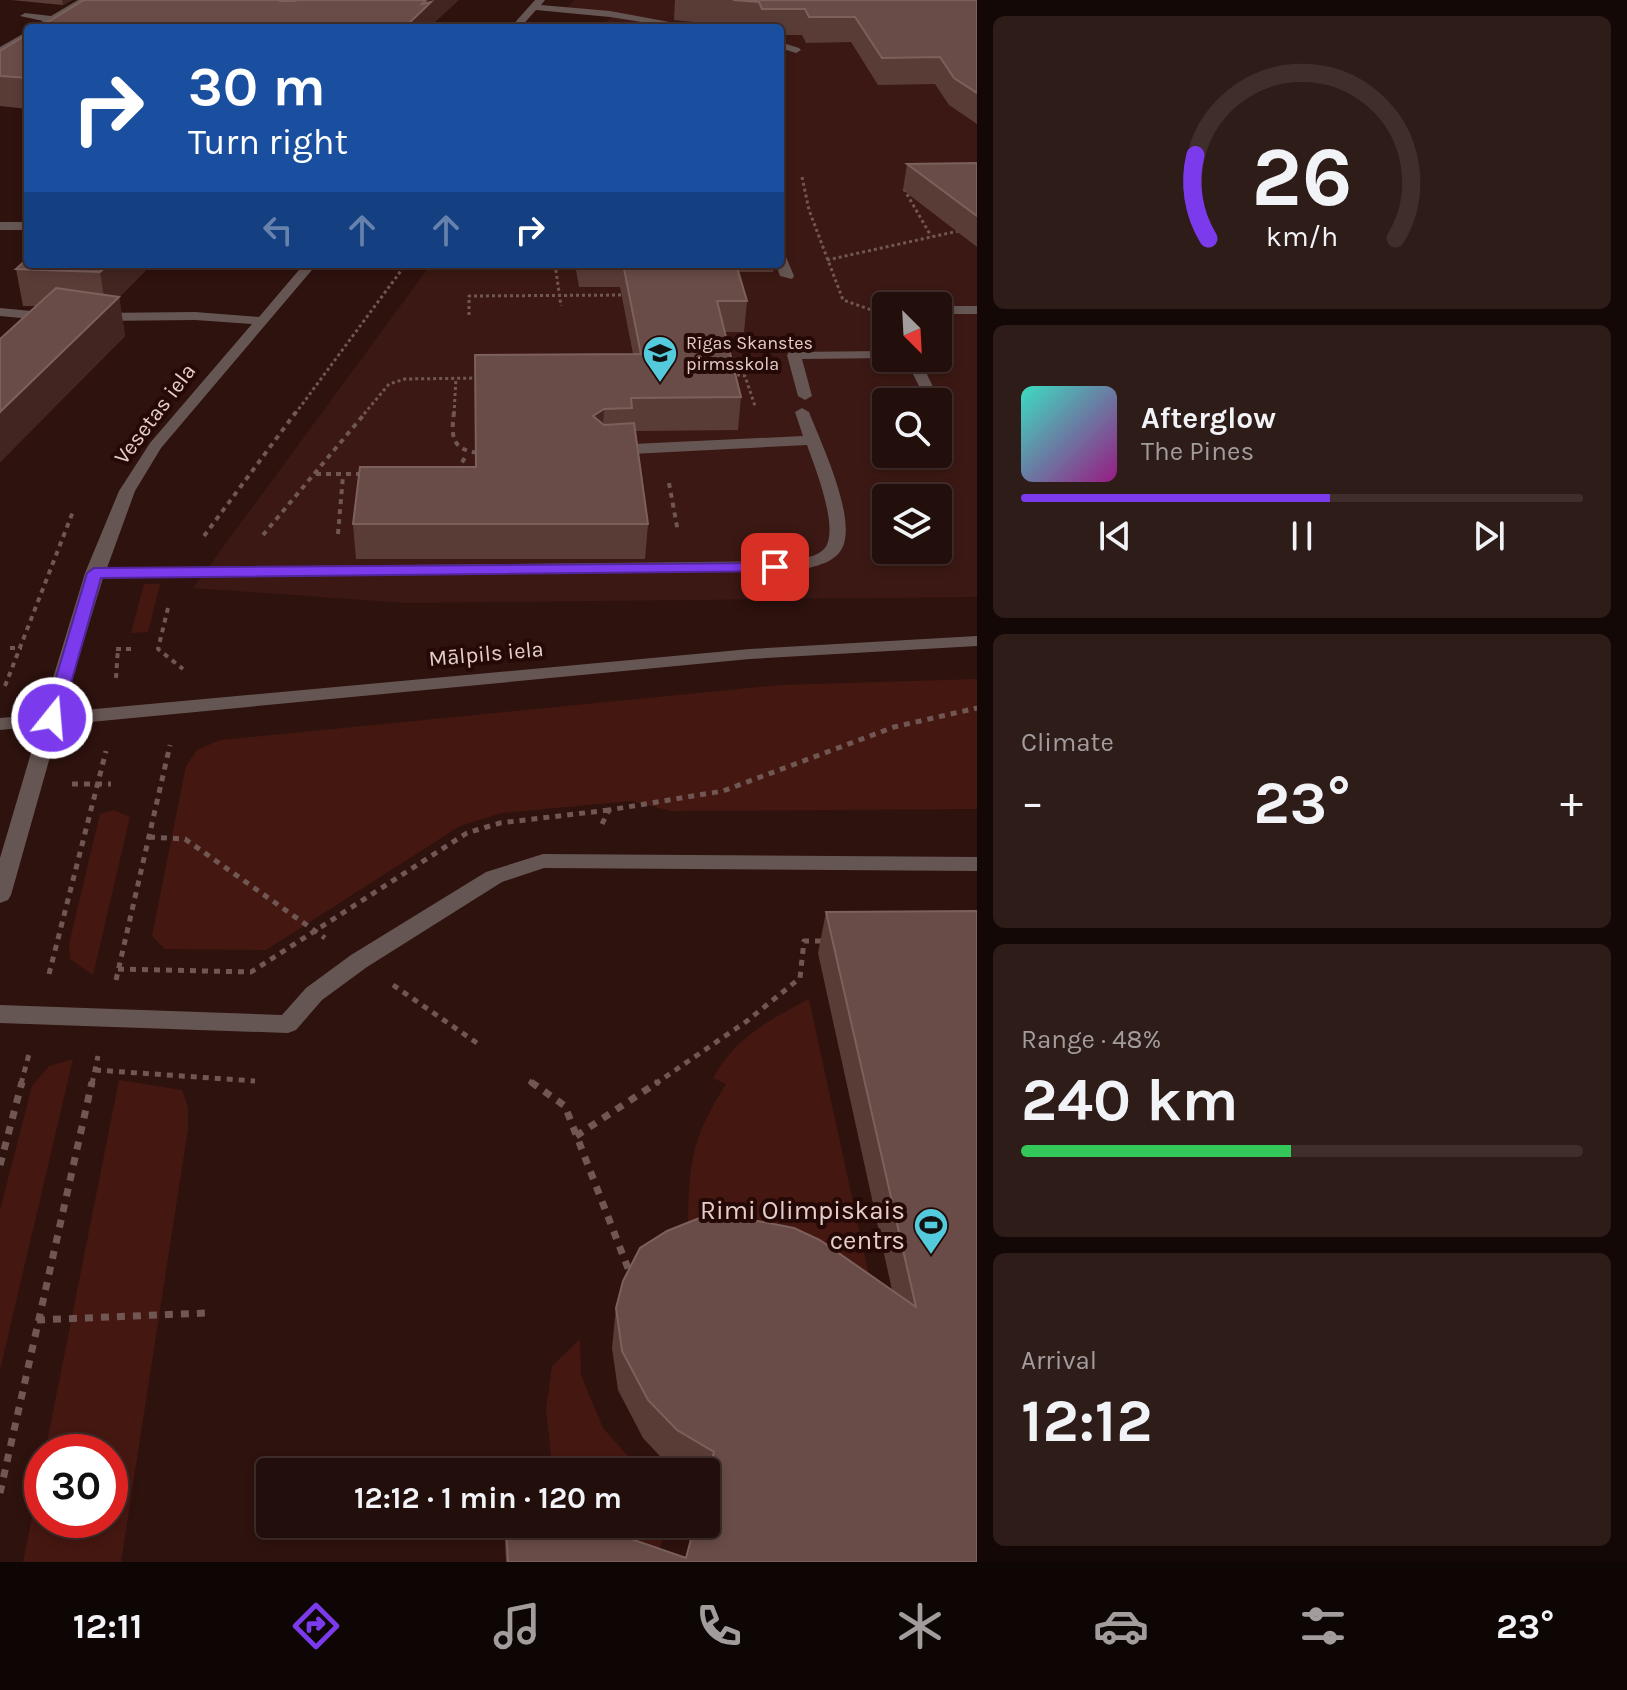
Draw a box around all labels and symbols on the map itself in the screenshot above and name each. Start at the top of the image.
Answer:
north arrow [872,292,952,372]
place label: Rīgas Skanstes pirmsskola [686,332,813,375]
school or university icon: Rīgas Skanstes pirmsskola [641,334,679,384]
street label: Vesetas iela [109,359,201,469]
pin [741,533,809,601]
street label: Mālpils iela [427,636,545,672]
position arrow [10,676,94,760]
place label: Rimi Olimpiskais centrs [700,1195,905,1256]
sports icon: Rimi Olimpiskais centrs [912,1206,950,1256]
speed limit sign: 30 [24,1434,128,1538]

